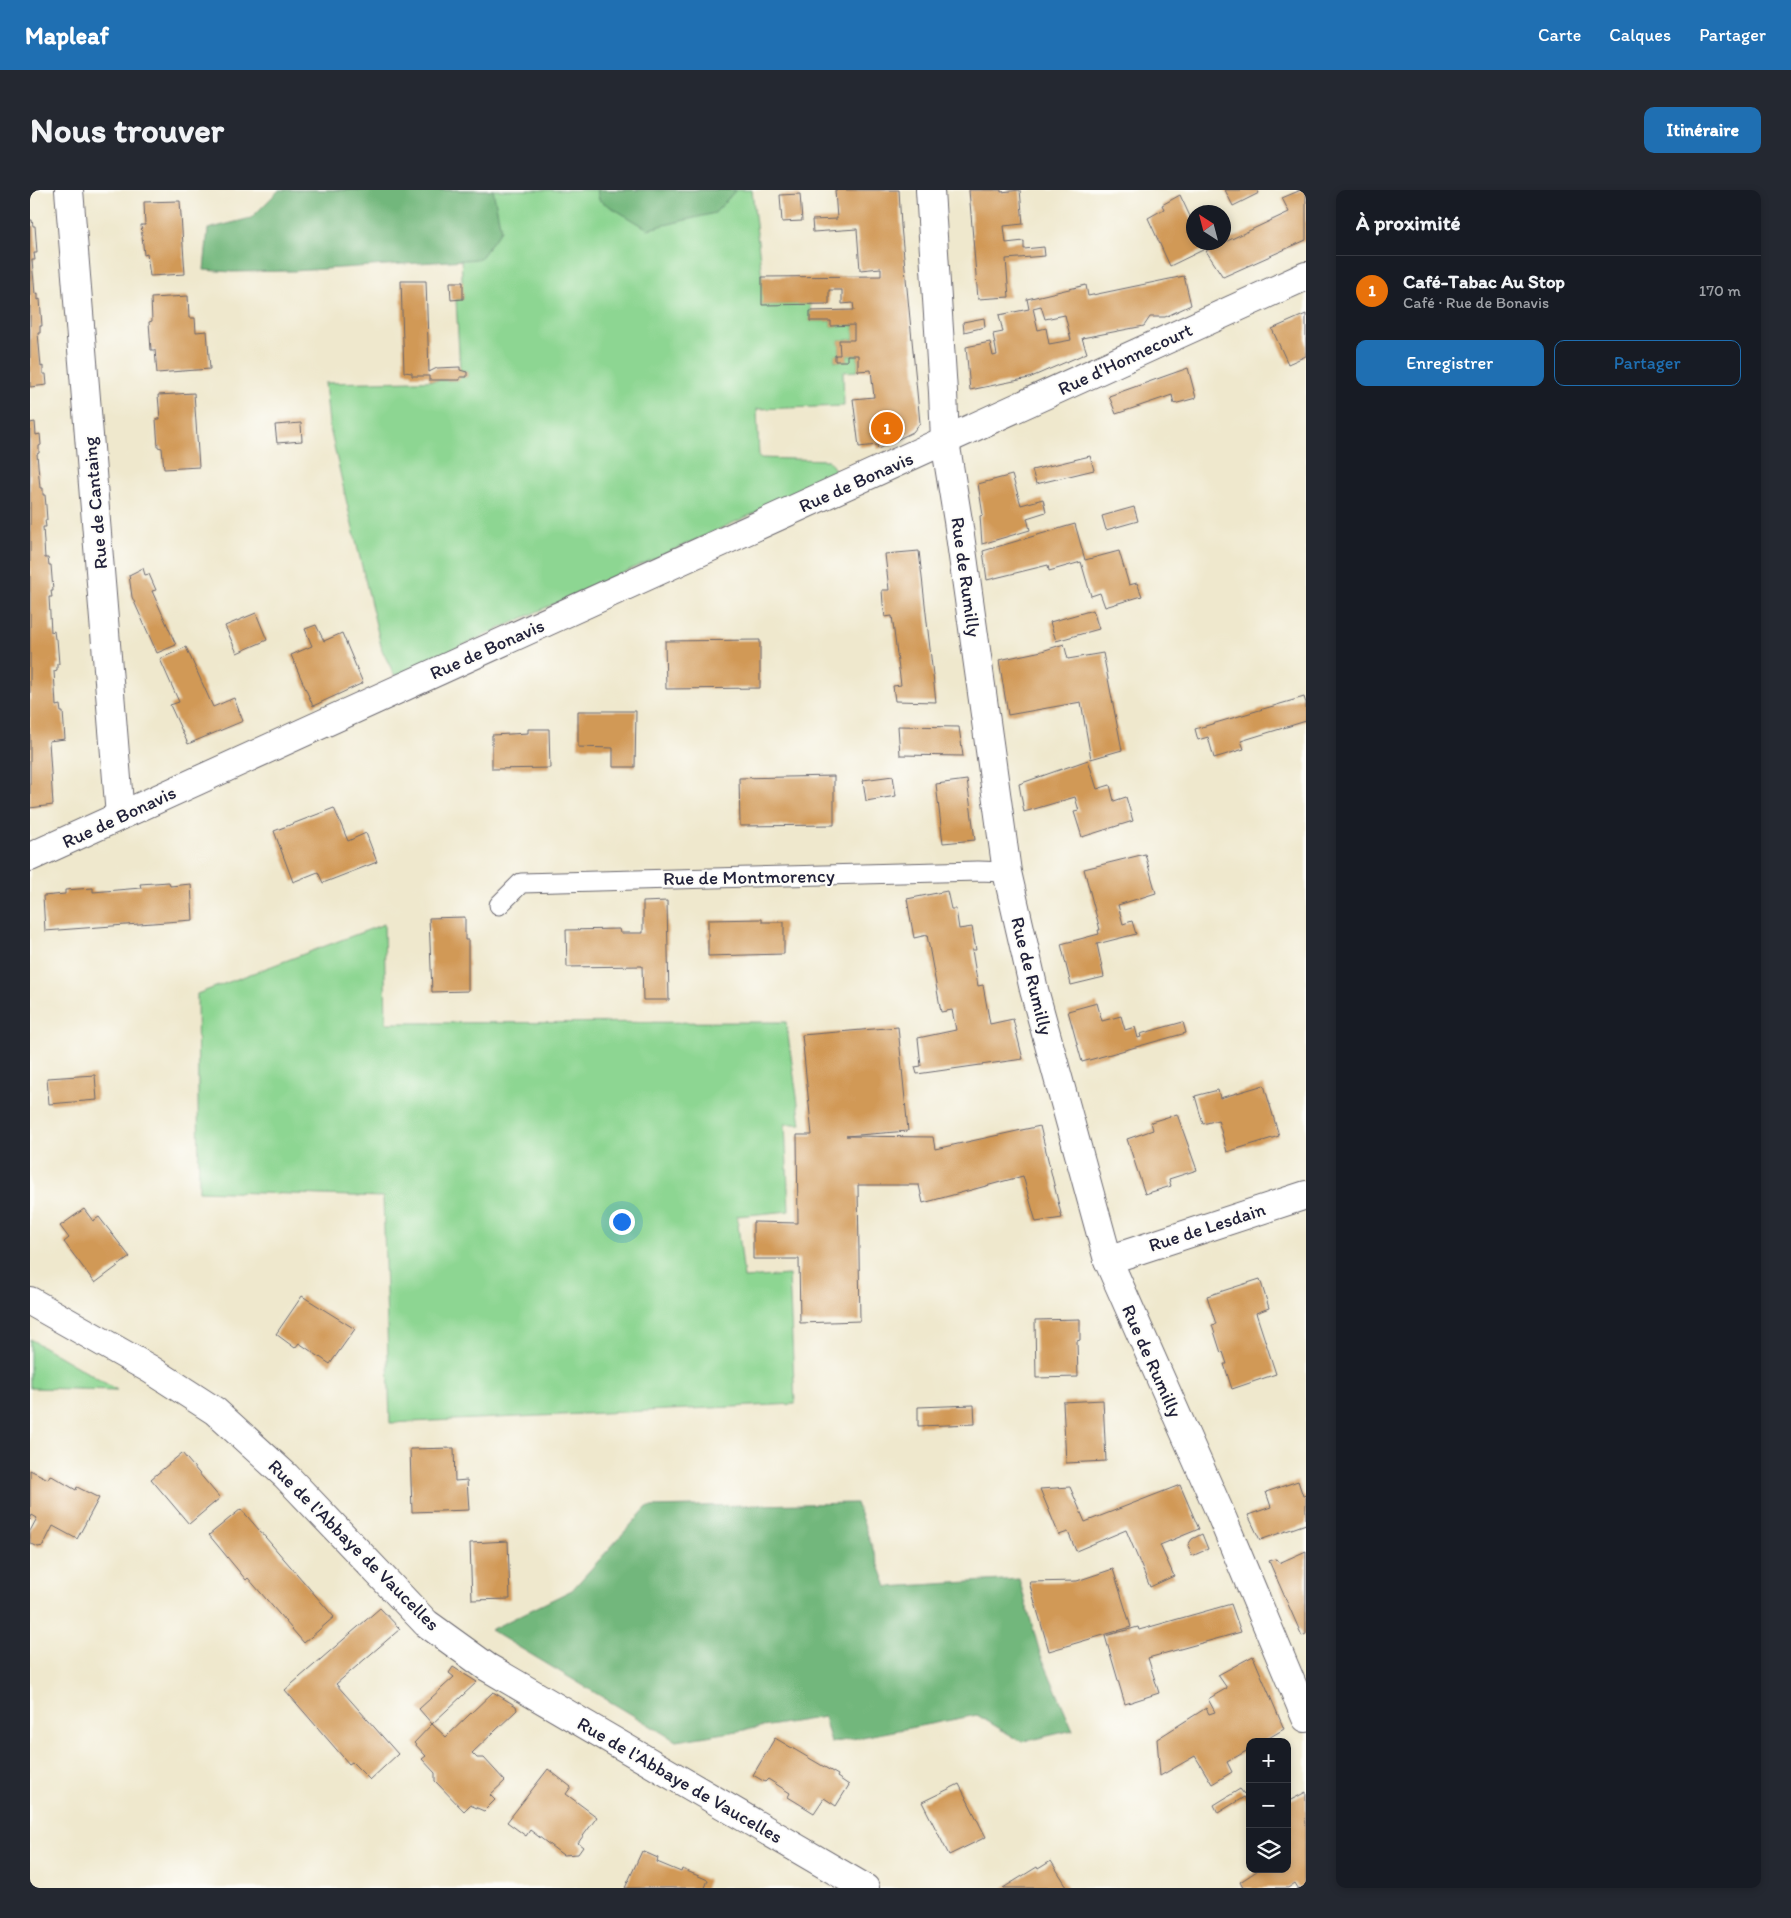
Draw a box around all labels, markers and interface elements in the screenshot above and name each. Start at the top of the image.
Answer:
text: Mapleaf [25,21,109,50]
text: Carte [1538,24,1581,46]
text: Calques [1609,24,1671,46]
text: Partager [1699,24,1766,46]
button: Itinéraire [1644,107,1761,153]
text: Nous trouver [30,109,224,151]
north arrow [1186,205,1231,250]
text: À proximité [1356,210,1461,235]
text: Café-Tabac Au Stop [1403,270,1565,293]
text: 1 [1368,281,1376,300]
text: 170 m [1699,281,1741,300]
text: Café · Rue de Bonavis [1403,293,1549,312]
street label: Rue d'Honnecourt [1054,318,1196,400]
button: Enregistrer [1356,340,1544,386]
button: Partager [1554,340,1741,386]
pin: 1 [871,409,903,447]
street label: Rue de Cantaing [78,435,112,570]
street label: Rue de Bonavis [795,447,917,517]
street label: Rue de Rumilly [946,515,986,639]
street label: Rue de Bonavis [426,614,548,684]
street label: Rue de Bonavis [59,781,179,853]
street label: Rue de Montmorency [663,864,835,890]
street label: Rue de Rumilly [1006,915,1058,1038]
street label: Rue de Lesdain [1146,1197,1269,1257]
your location [609,1209,635,1235]
street label: Rue de Rumilly [1117,1301,1187,1421]
street label: Rue de l'Abbaye de Vaucelles [263,1454,445,1636]
street label: Rue de l'Abbaye de Vaucelles [573,1712,787,1848]
map controls [1246,1738,1291,1873]
button: + [1246,1738,1291,1783]
button: − [1246,1783,1291,1828]
button: layers [1246,1828,1291,1873]

